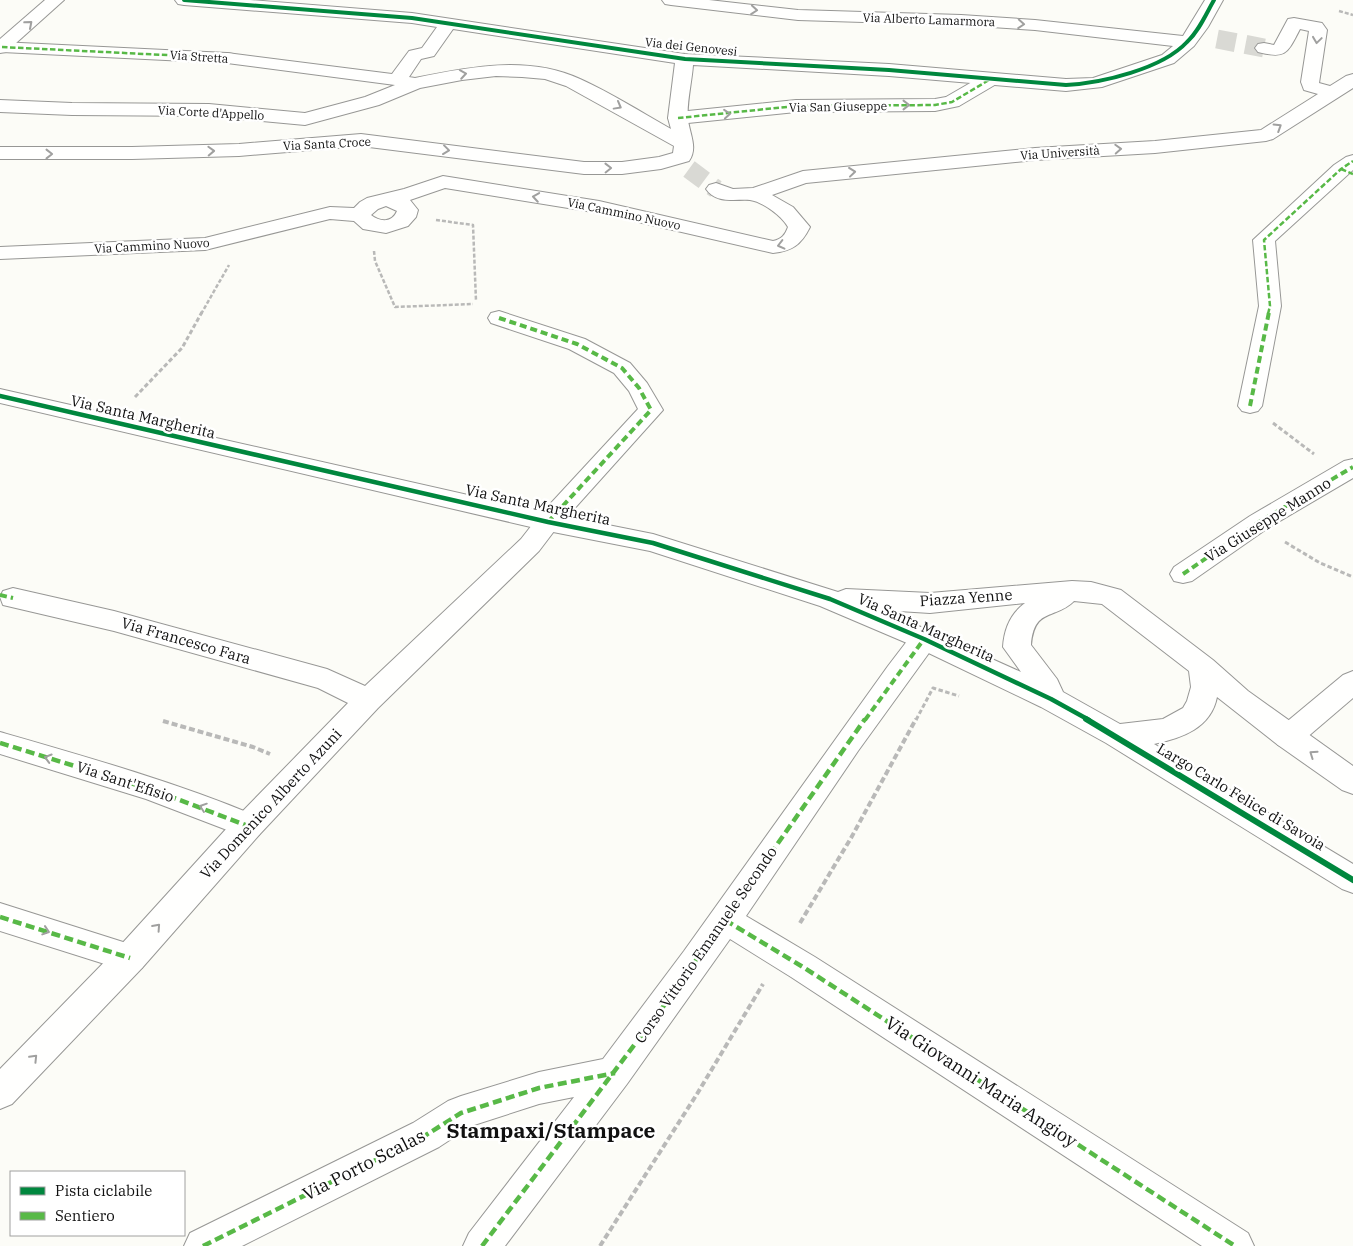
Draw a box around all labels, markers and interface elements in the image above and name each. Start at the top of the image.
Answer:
one-way arrow [750,5,758,16]
street label: Via Alberto Lamarmora [863,10,996,29]
one-way arrow [1017,19,1025,30]
one-way arrow [23,21,32,30]
street label: Via dei Genovesi [644,34,738,59]
one-way arrow [1312,36,1322,44]
street label: Via Stretta [169,47,229,66]
one-way arrow [459,70,468,80]
street label: Via San Giuseppe [789,98,887,115]
one-way arrow [613,100,622,110]
one-way arrow [902,100,910,111]
street label: Via Corte d'Appello [157,102,265,123]
one-way arrow [723,108,731,119]
one-way arrow [1272,124,1281,134]
street label: Via Santa Croce [283,134,371,153]
street label: Via Università [1020,142,1101,163]
one-way arrow [1114,143,1122,154]
one-way arrow [443,144,451,155]
one-way arrow [208,146,215,156]
one-way arrow [45,149,53,159]
one-way arrow [604,163,612,173]
one-way arrow [848,167,856,178]
one-way arrow [532,192,540,203]
street label: Via Cammino Nuovo [566,194,682,233]
street label: Via Cammino Nuovo [94,235,210,256]
one-way arrow [776,239,785,250]
street label: Via Santa Margherita [69,391,217,442]
street label: Via Giuseppe Manno [1201,473,1334,566]
street label: Via Santa Margherita [464,480,612,529]
street label: Piazza Yenne [919,585,1013,610]
street label: Via Santa Margherita [855,589,998,666]
street label: Via Francesco Fara [119,613,253,668]
street label: Via Domenico Alberto Azuni [196,724,346,883]
street label: Largo Carlo Felice di Savoia [1154,739,1329,854]
one-way arrow [1309,751,1319,760]
one-way arrow [44,754,52,764]
street label: Via Sant'Efisio [74,757,176,806]
one-way arrow [199,803,207,813]
street label: Corso Vittorio Emanuele Secondo [630,843,781,1047]
one-way arrow [151,924,160,933]
one-way arrow [42,926,50,936]
street label: Via Giovanni Maria Angioy [881,1011,1082,1152]
one-way arrow [28,1055,37,1064]
district label: Stampaxi/Stampace [446,1116,656,1144]
street label: Via Porto Scalas [298,1124,429,1205]
legend [10,1171,185,1236]
text: Pista ciclabile [55,1181,152,1200]
text: Sentiero [55,1206,115,1225]

